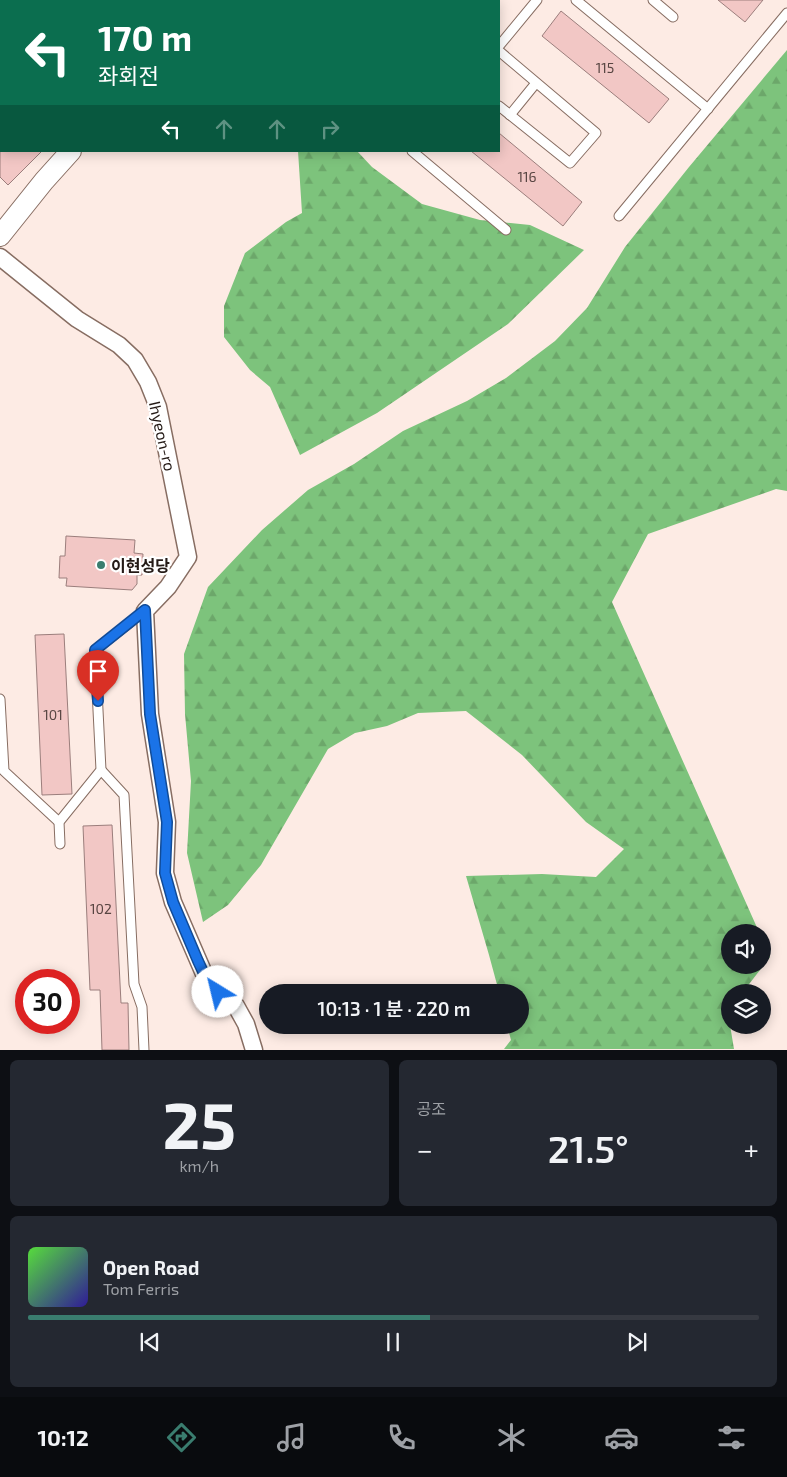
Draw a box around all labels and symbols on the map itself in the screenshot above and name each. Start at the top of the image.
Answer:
house number: 115 [596,59,614,76]
house number: 116 [517,168,537,185]
street label: Ihyeon-ro [146,399,180,473]
place label: 이현성당 [111,556,170,575]
marker: 이현성당 [95,559,107,571]
pin [77,650,119,701]
house number: 101 [43,706,63,723]
house number: 102 [90,900,112,917]
position arrow [191,965,243,1017]
speed limit sign: 30 [15,969,80,1034]

